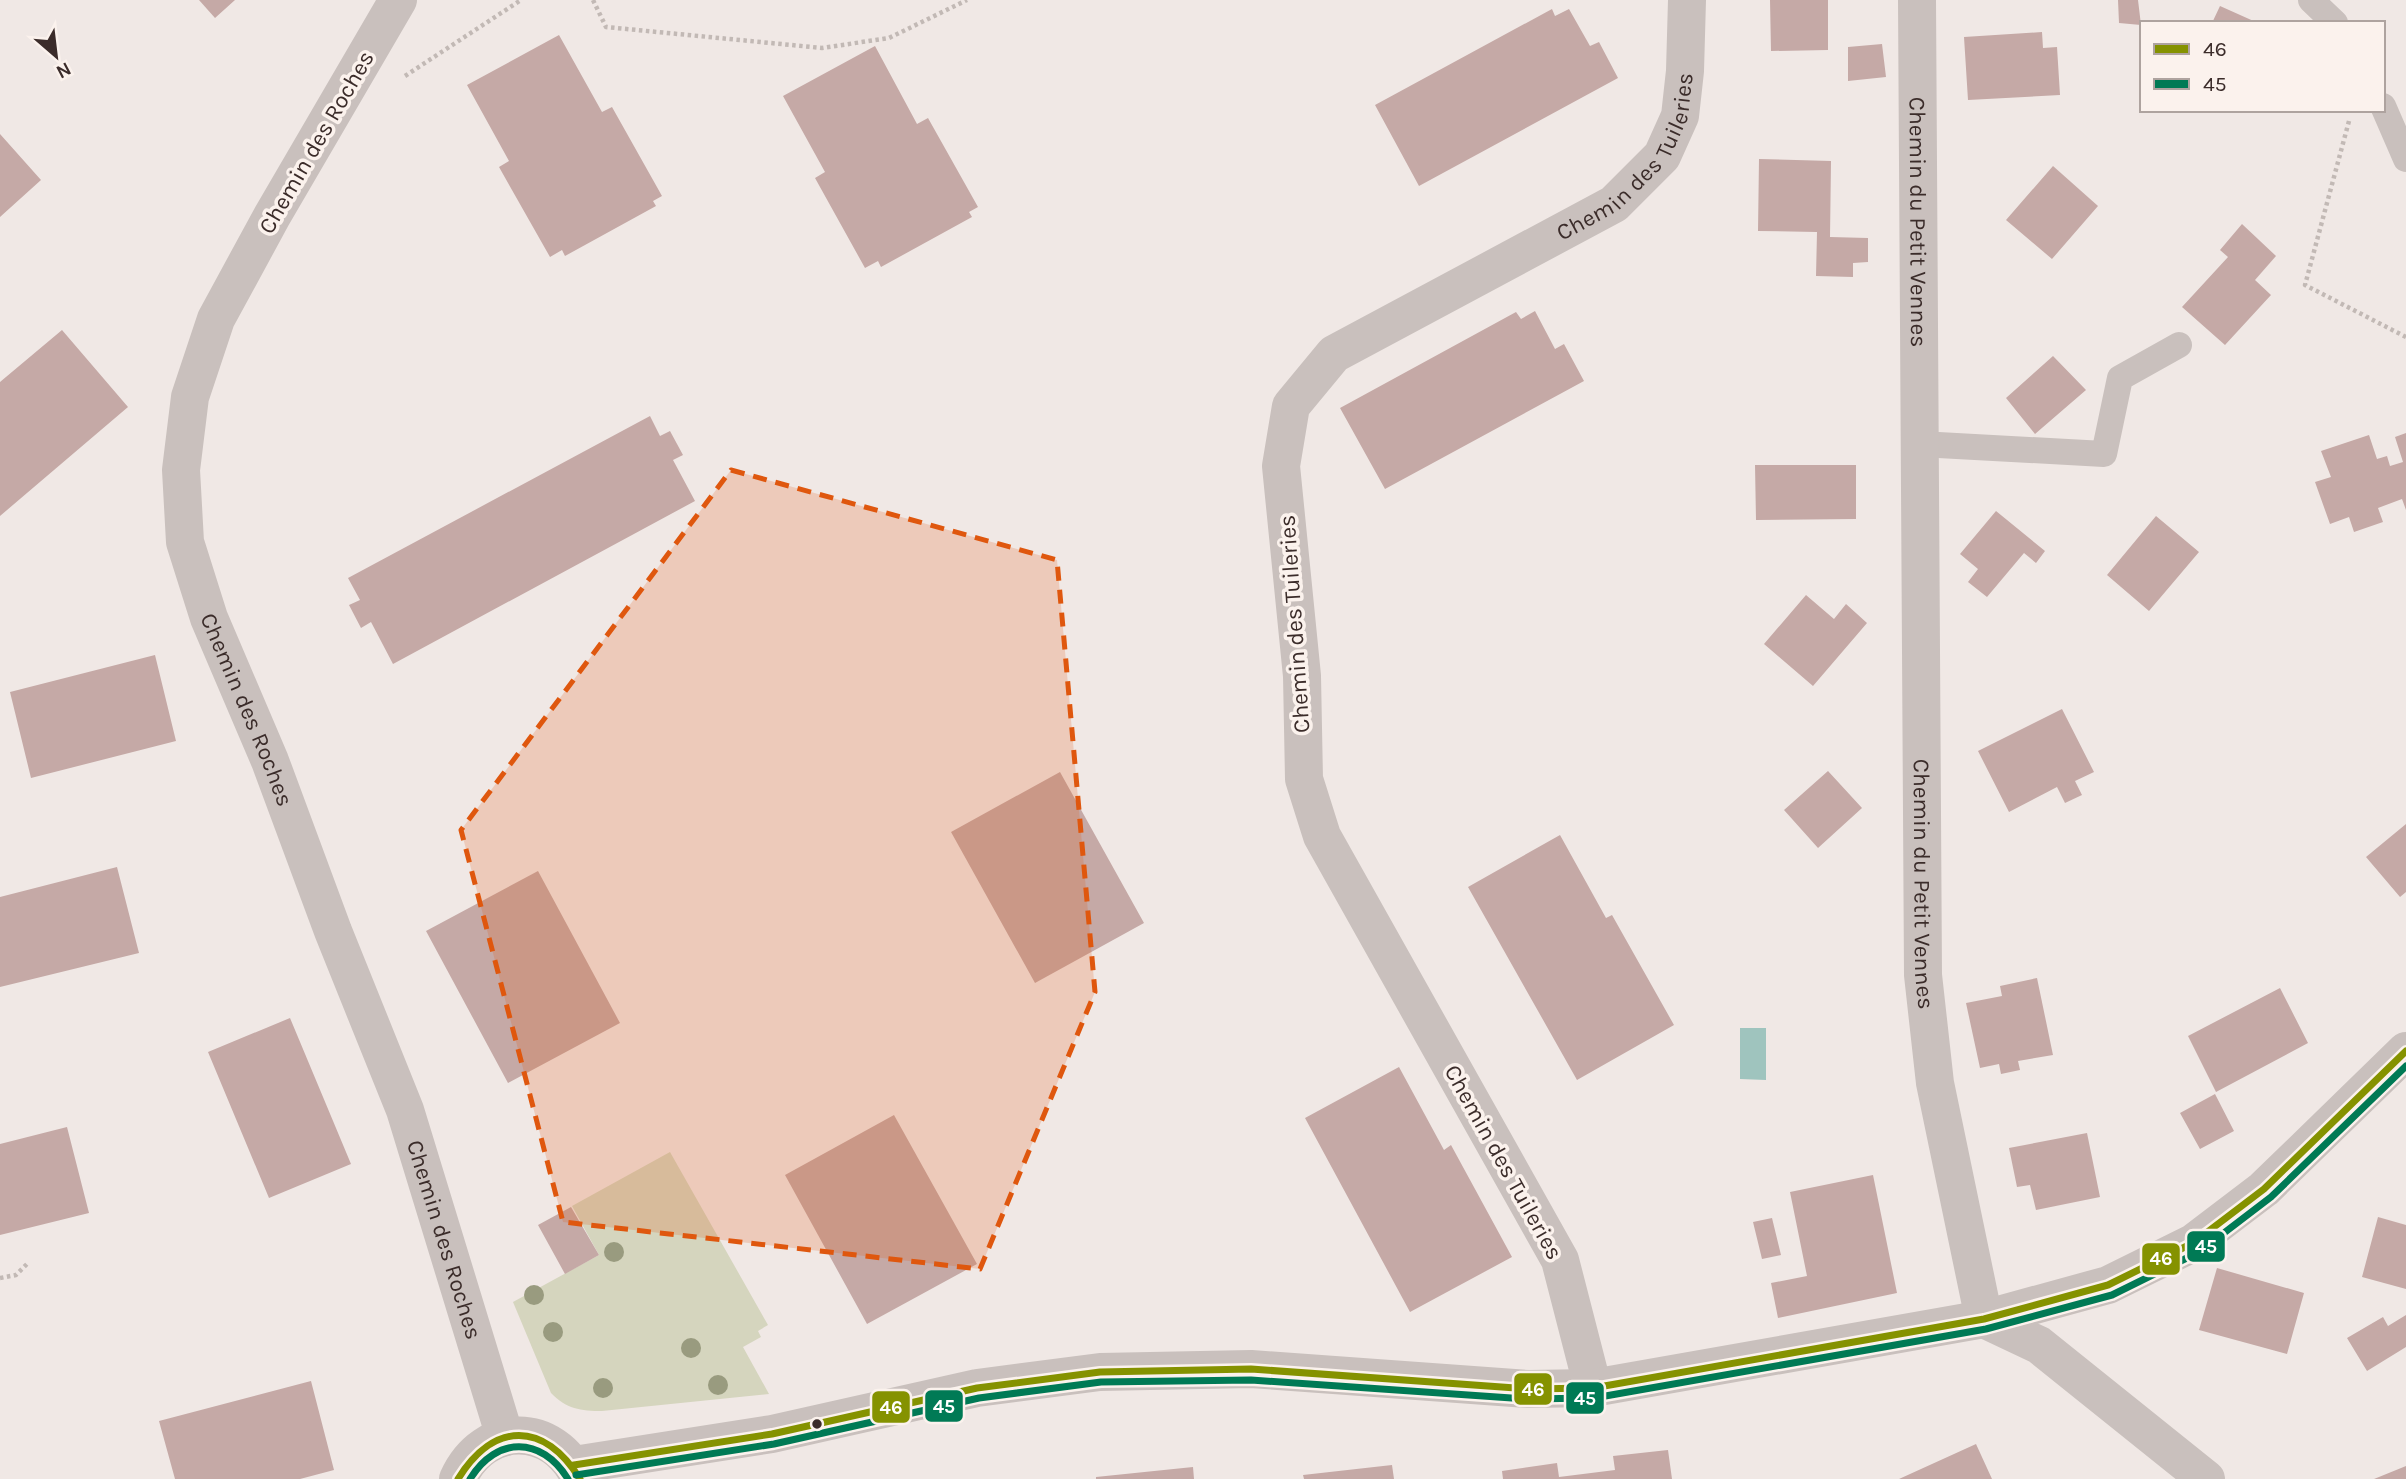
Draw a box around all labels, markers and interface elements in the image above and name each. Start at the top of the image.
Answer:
north arrow [21,21,91,91]
legend [2140,21,2385,112]
text: 46 [2203,37,2227,61]
street label: Chemin des Roches [253,46,380,239]
text: N [52,57,75,83]
street label: Chemin des Tuileries [1552,71,1699,246]
text: 45 [2203,72,2227,96]
street label: Chemin du Petit Vennes [1904,97,1932,347]
street label: Chemin des Tuileries [1273,514,1316,734]
street label: Chemin des Roches [194,609,299,810]
street label: Chemin du Petit Vennes [1908,759,1940,1011]
street label: Chemin des Tuileries [1439,1060,1568,1264]
street label: Chemin des Roches [401,1137,487,1343]
line badge: 45 [2186,1230,2226,1263]
text: 45 [2195,1236,2217,1258]
line badge: 46 [2141,1242,2181,1276]
text: 46 [2150,1248,2172,1270]
line badge: 46 [1513,1372,1553,1406]
text: 46 [1522,1379,1544,1401]
line badge: 45 [1565,1381,1605,1415]
text: 45 [1574,1388,1596,1410]
line badge: 45 [924,1389,964,1423]
line badge: 46 [871,1390,911,1424]
text: 45 [933,1396,955,1418]
text: 46 [880,1397,902,1419]
unlabelled marker [810,1417,824,1431]

